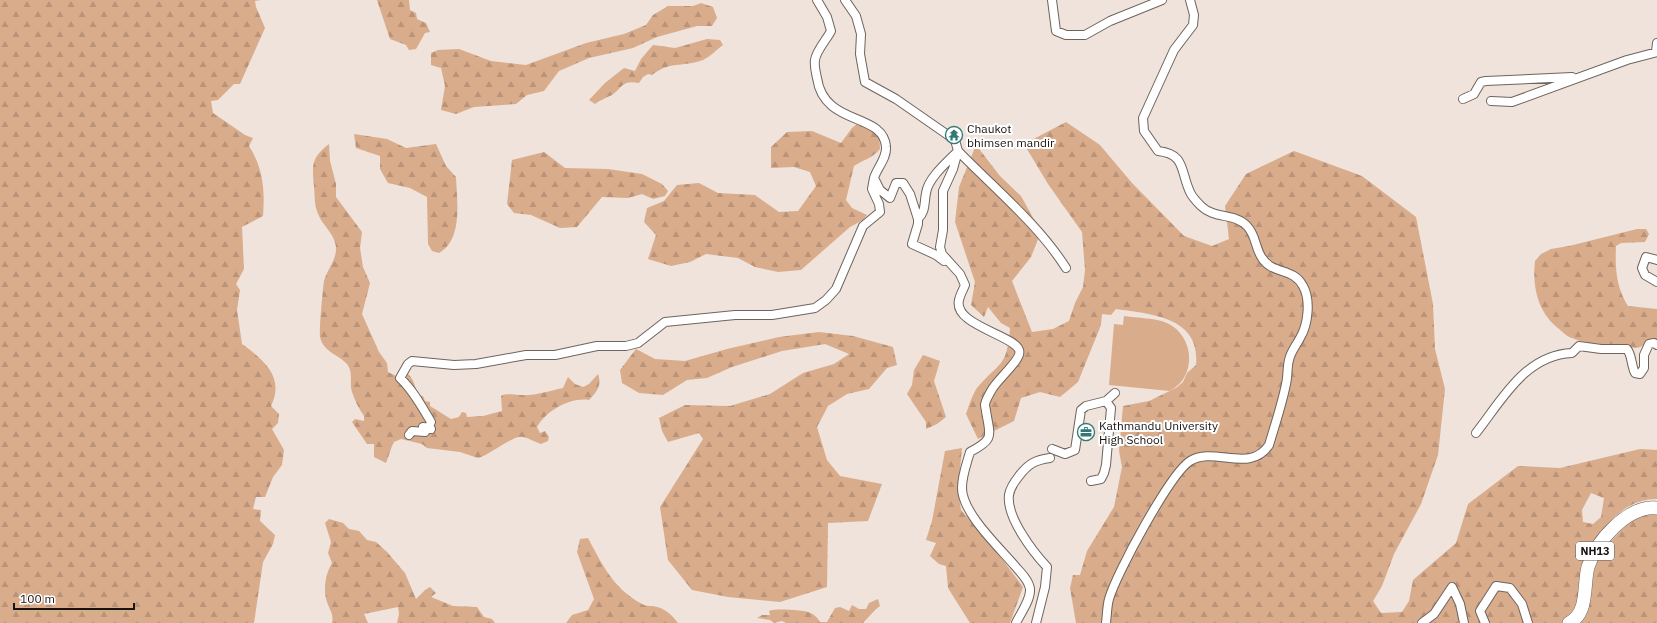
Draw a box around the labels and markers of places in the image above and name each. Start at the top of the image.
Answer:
place label: Chaukot bhimsen mandir [967,121,1055,150]
temple icon: Chaukot bhimsen mandir [944,125,964,145]
place label: Kathmandu University High School [1099,418,1218,447]
office icon: Kathmandu University High School [1076,422,1096,442]

